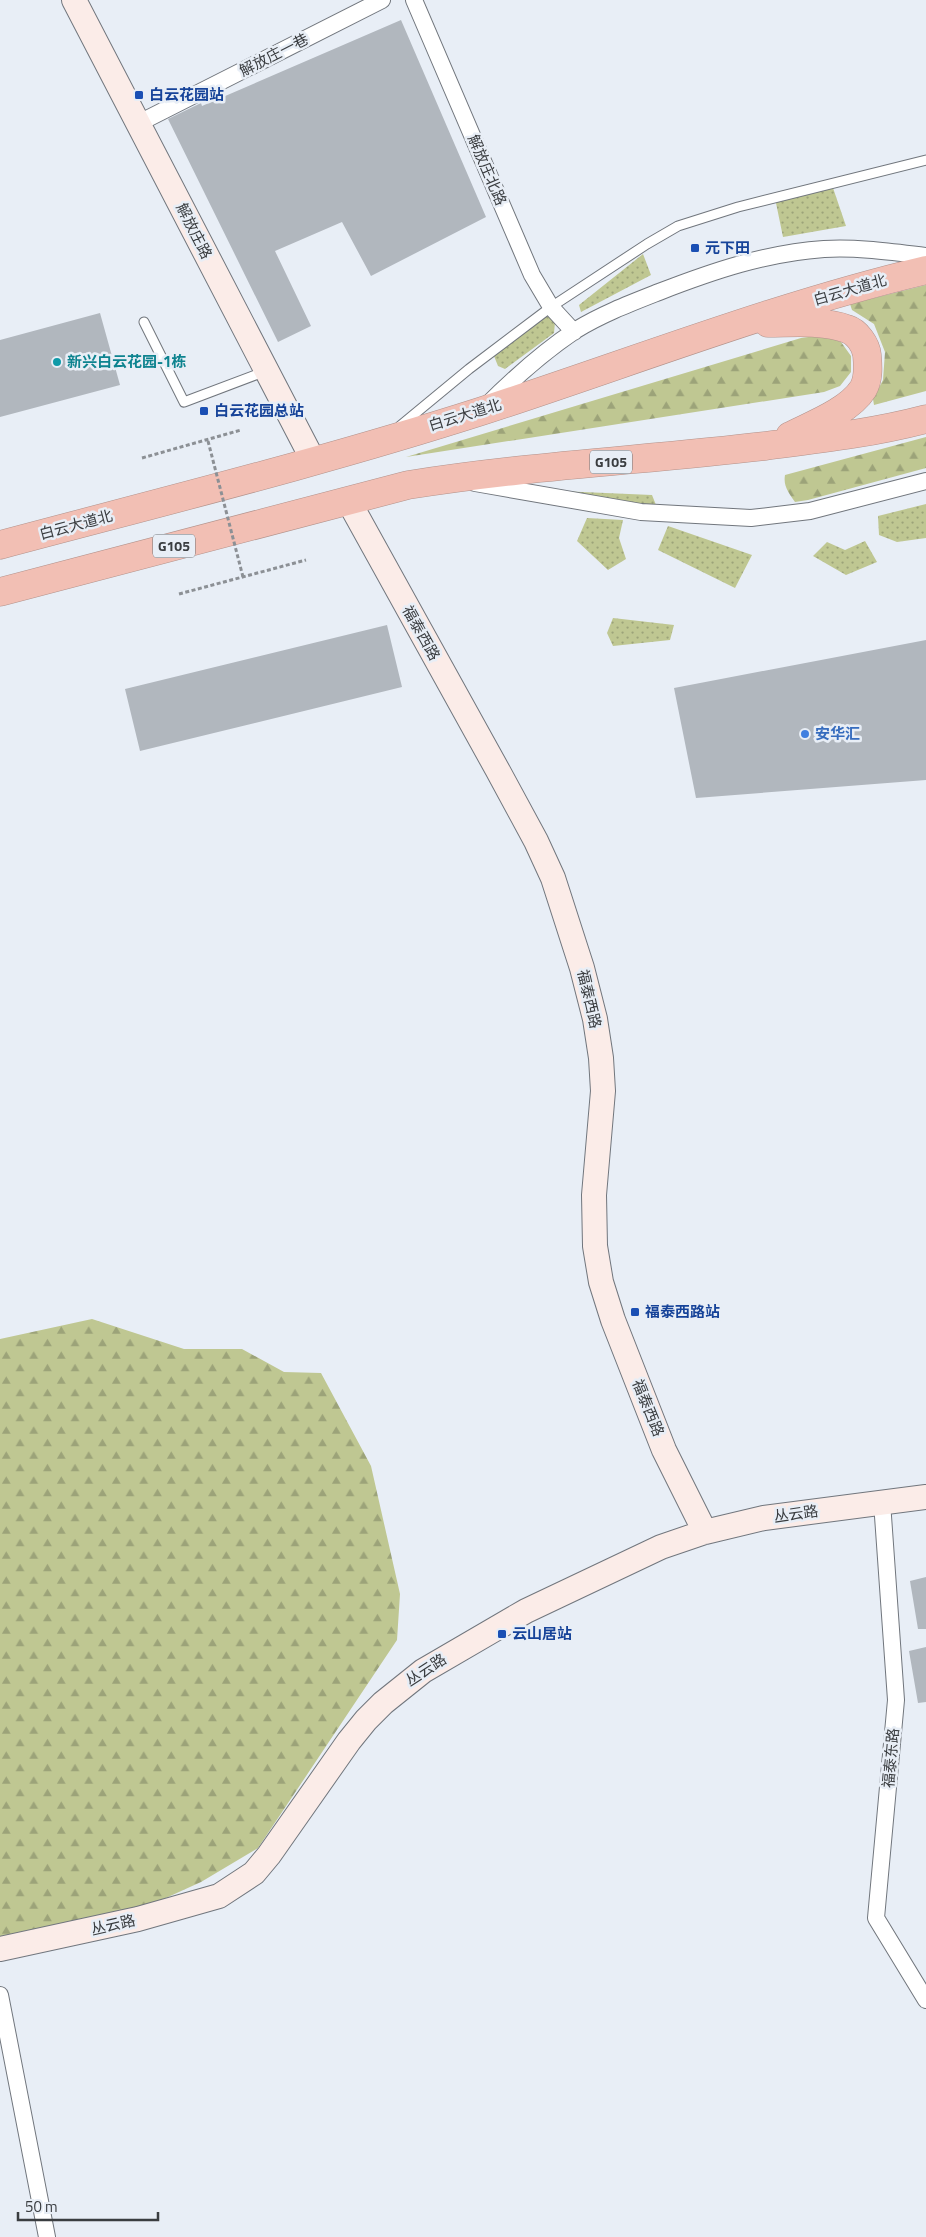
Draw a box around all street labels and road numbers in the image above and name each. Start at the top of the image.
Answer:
street label: 解放庄一巷 [235,27,312,82]
street label: 解放庄北路 [462,131,513,209]
street label: 解放庄路 [171,199,218,263]
street label: 白云大道北 [811,268,889,311]
street label: 白云大道北 [426,393,504,436]
road number: G105 [590,451,632,474]
street label: 白云大道北 [37,504,115,545]
road number: G105 [153,534,195,558]
street label: 福泰西路 [397,601,446,665]
street label: 福泰西路 [572,967,607,1031]
street label: 福泰西路 [627,1376,670,1440]
street label: 丛云路 [772,1499,820,1528]
street label: 丛云路 [401,1648,451,1691]
street label: 福泰东路 [876,1727,905,1789]
street label: 丛云路 [88,1908,137,1941]

